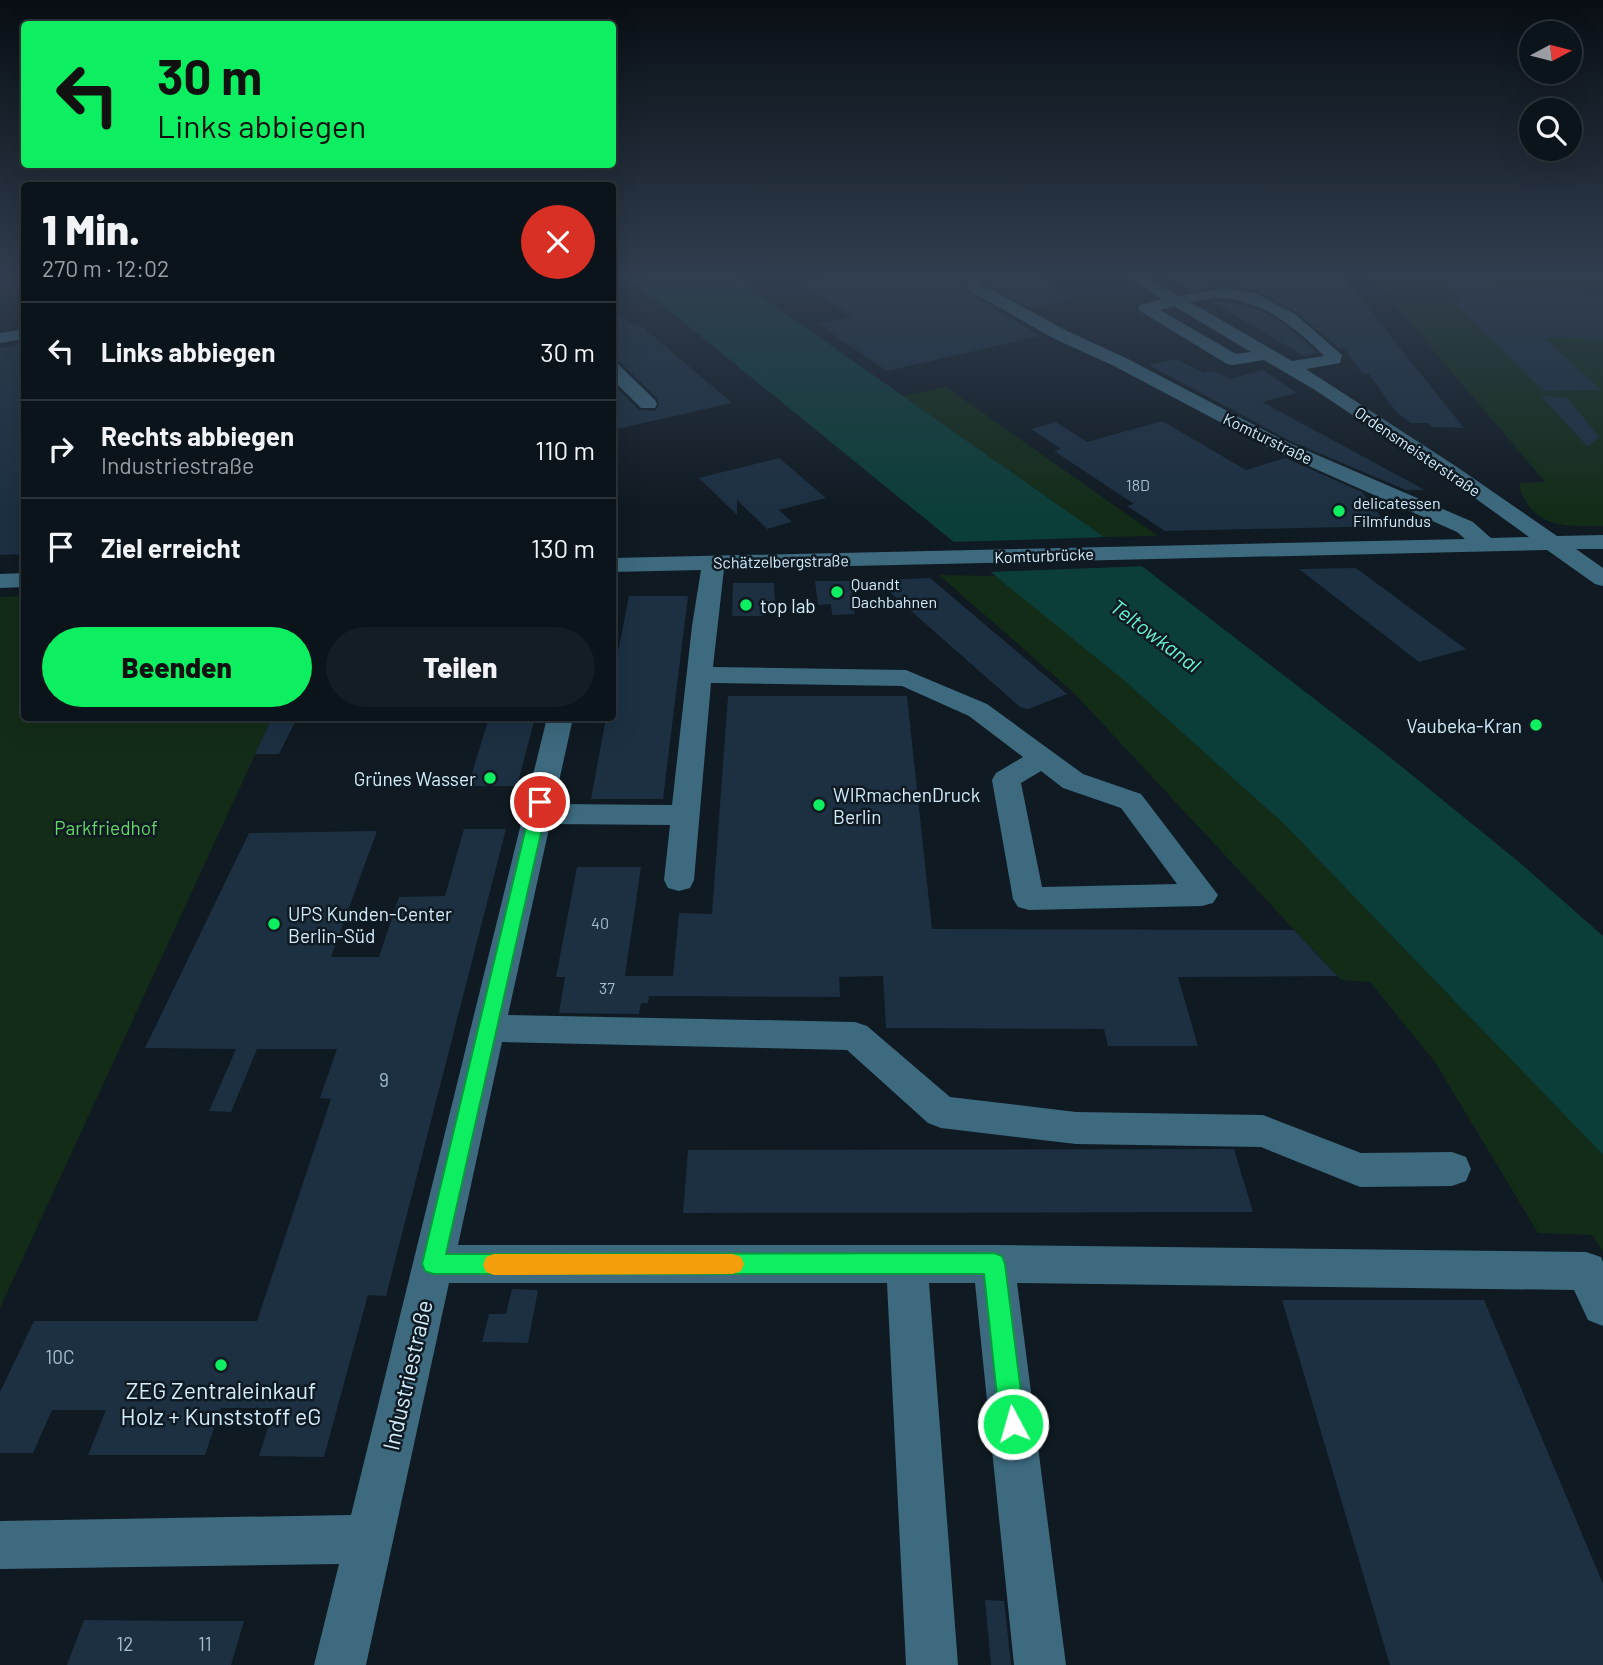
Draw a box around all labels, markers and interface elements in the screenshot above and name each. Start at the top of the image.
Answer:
north arrow [1519,21,1582,84]
map controls [1519,21,1582,161]
text: 30 m [157,46,262,105]
icon: left [42,49,133,140]
button: search [1519,98,1582,161]
text: Links abbiegen [157,106,366,144]
text: 1 Min. [42,203,140,253]
button: close [521,205,595,279]
text: 270 m · 12:02 [42,254,169,282]
icon: left [42,332,80,370]
text: Links abbiegen [101,336,275,367]
text: 30 m [540,336,595,367]
street label: Ordensmeisterstraße [1352,402,1484,500]
street label: Komturstraße [1220,408,1316,468]
text: Rechts abbiegen [101,420,294,451]
icon: right [42,430,80,468]
text: 110 m [535,434,595,465]
text: Industriestraße [101,451,254,479]
house number: 18D [1126,475,1150,494]
place label: delicatessen Filmfundus [1353,493,1441,530]
marker: delicatessen Filmfundus [1331,503,1347,519]
icon: arrive [42,528,80,566]
text: Ziel erreicht [101,532,241,563]
text: 130 m [531,532,595,563]
street label: Komturbrücke [994,544,1094,566]
street label: Schätzelbergstraße [713,550,849,572]
place label: Quandt Dachbahnen [851,574,937,611]
marker: Quandt Dachbahnen [829,584,845,600]
water label: Teltowkanal [1106,593,1206,677]
place label: top lab [760,594,816,617]
marker: top lab [738,597,754,613]
button: Beenden [42,627,312,707]
button: Teilen [326,627,595,707]
place label: Vaubeka-Kran [1406,714,1522,737]
marker: Vaubeka-Kran [1528,717,1544,733]
place label: Grünes Wasser [354,767,476,790]
marker: Grünes Wasser [482,770,498,786]
pin [510,772,570,832]
icon: arrive [521,783,559,821]
place label: WIRmachenDruck Berlin [833,783,980,828]
marker: WIRmachenDruck Berlin [811,797,827,813]
park label: Parkfriedhof [54,816,158,839]
place label: UPS Kunden-Center Berlin-Süd [288,902,452,947]
house number: 40 [591,913,609,932]
marker: UPS Kunden-Center Berlin-Süd [266,916,282,932]
house number: 37 [599,978,615,997]
house number: 9 [379,1068,389,1091]
street label: Industriestraße [376,1297,438,1453]
house number: 10C [46,1345,74,1368]
marker: ZEG Zentraleinkauf Holz + Kunststoff eG [213,1357,229,1373]
place label: ZEG Zentraleinkauf Holz + Kunststoff eG [121,1376,321,1430]
position arrow [976,1387,1050,1461]
house number: 12 [117,1632,133,1655]
house number: 11 [198,1632,212,1655]

